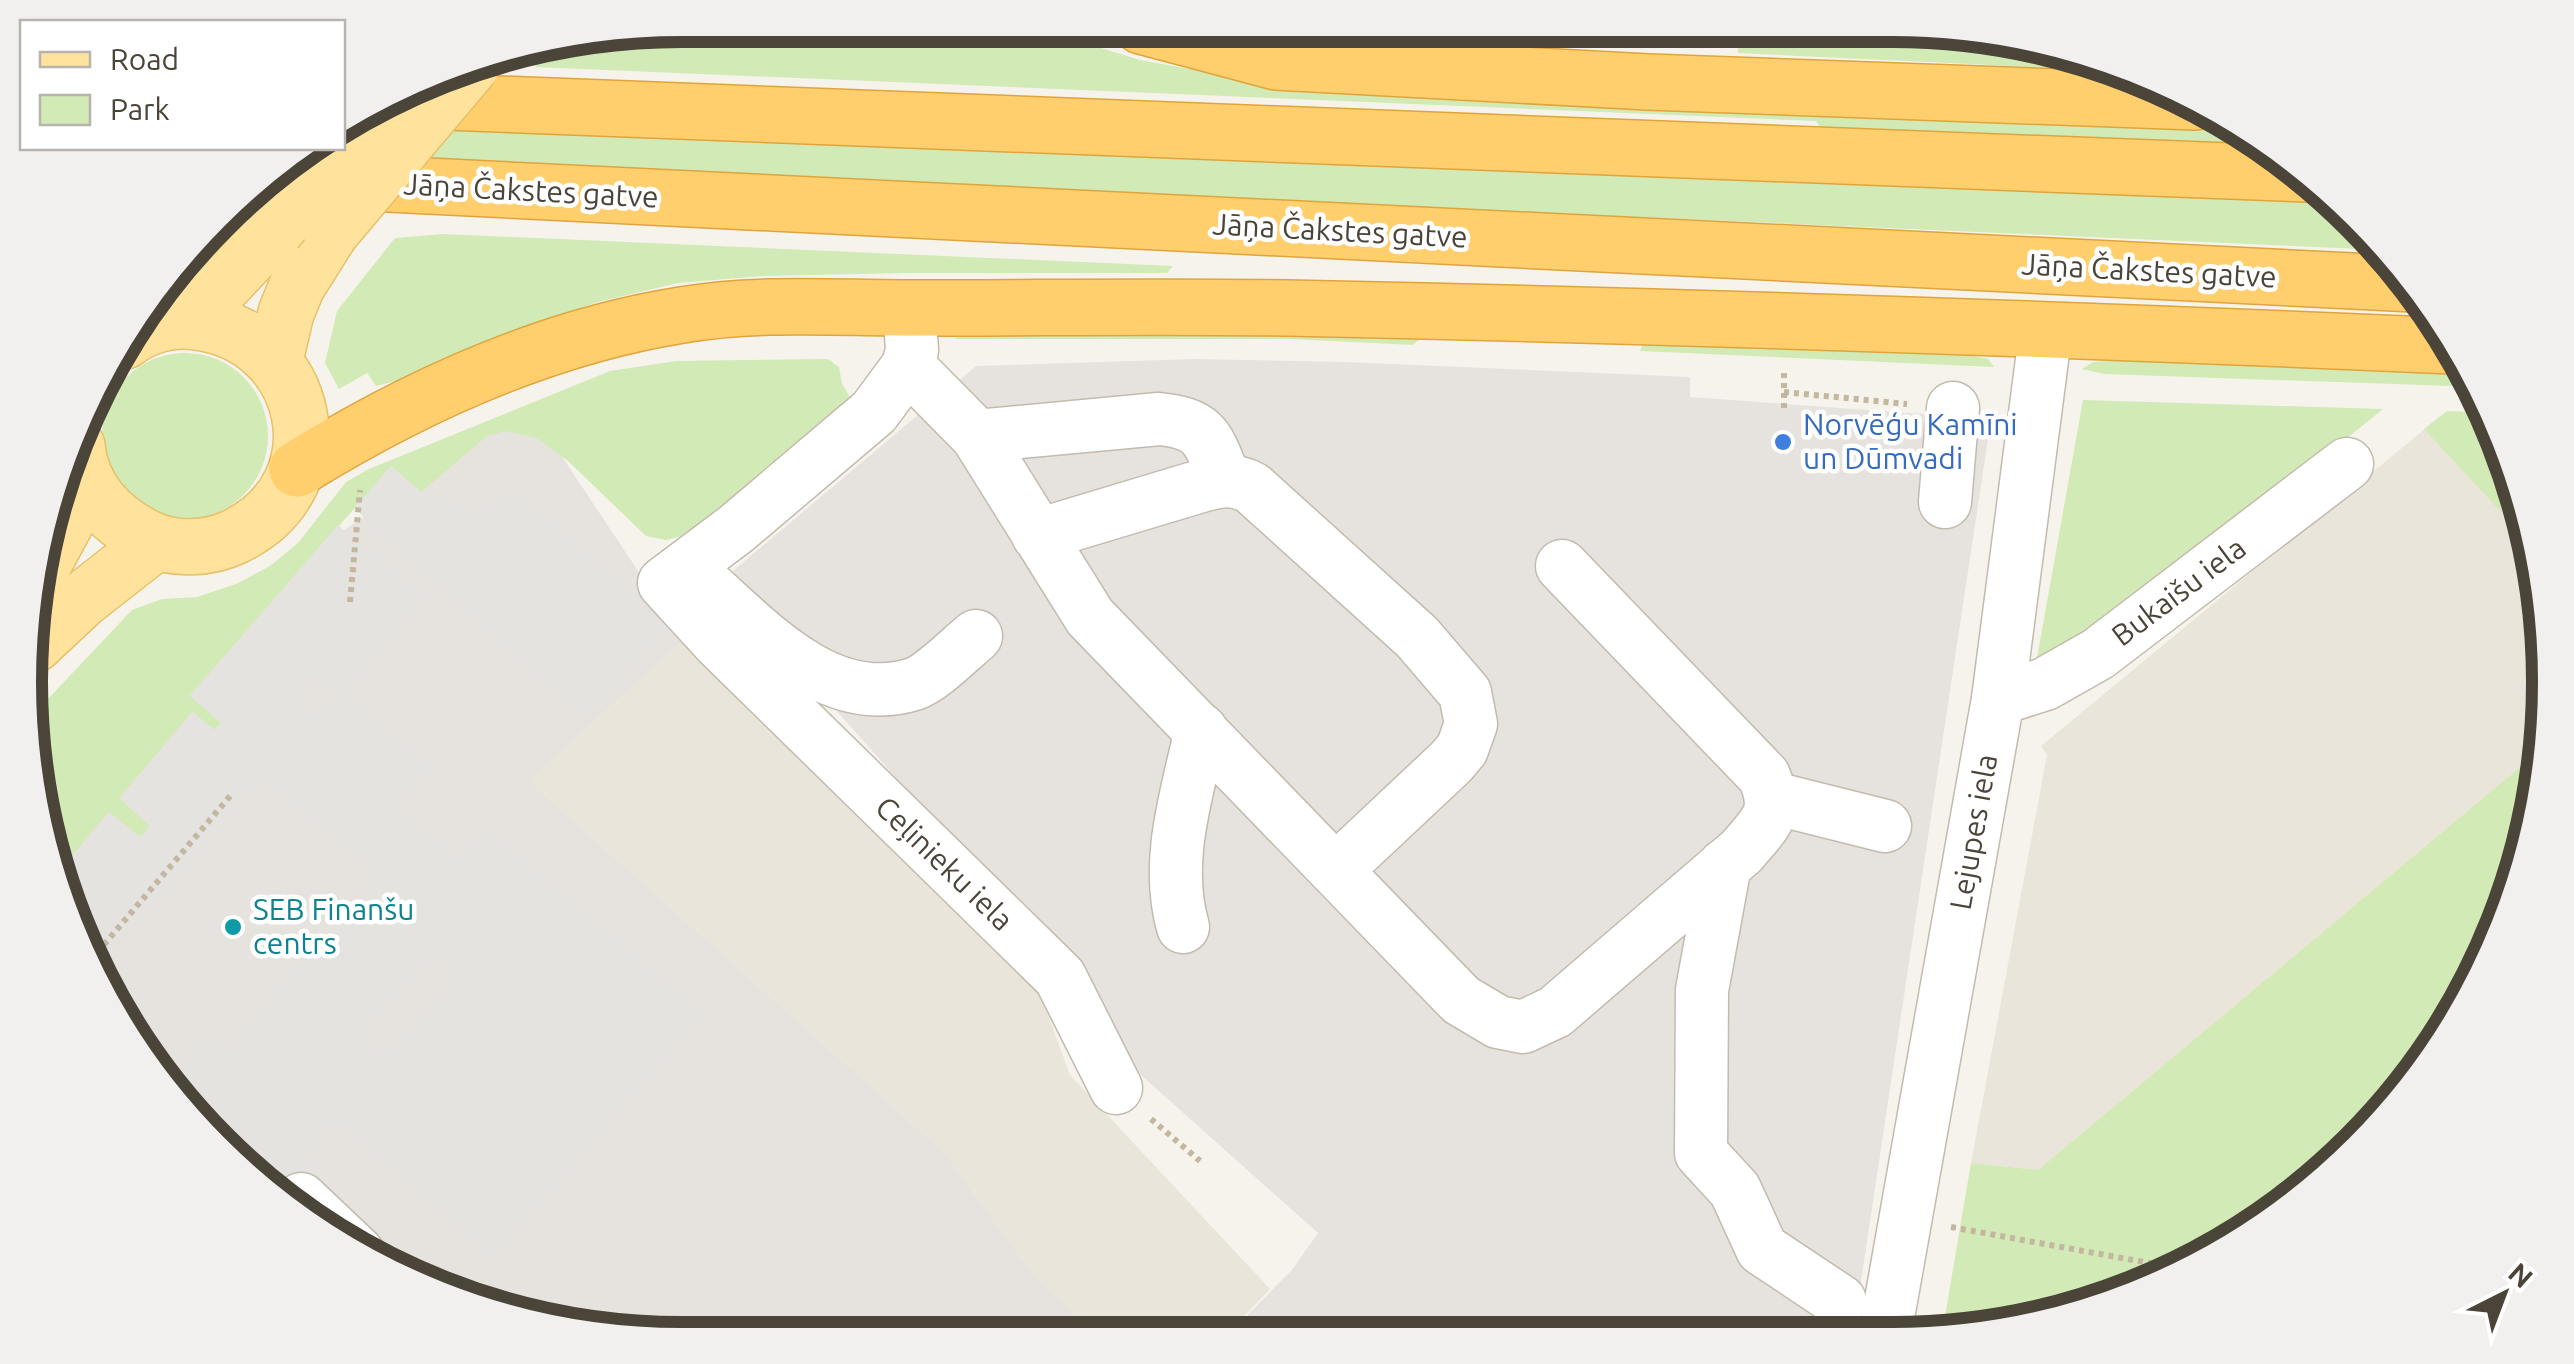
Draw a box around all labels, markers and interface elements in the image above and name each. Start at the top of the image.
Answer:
legend [20,20,345,150]
text: Road [110,42,179,76]
text: Park [110,92,170,126]
street label: Jāņa Čakstes gatve [403,166,659,214]
street label: Jāņa Čakstes gatve [1212,206,1468,254]
street label: Jāņa Čakstes gatve [2021,246,2277,294]
place label: Norvēģu Kamīni un Dūmvadi [1803,407,2018,475]
marker: Norvēģu Kamīni un Dūmvadi [1772,431,1794,453]
street label: Bukaišu iela [2105,530,2252,652]
street label: Lejupes iela [1943,751,2003,912]
street label: Ceļinieku iela [869,789,1020,937]
place label: SEB Finanšu centrs [253,892,414,960]
marker: SEB Finanšu centrs [222,916,244,938]
north arrow [2454,1244,2554,1344]
text: N [2503,1257,2539,1294]

